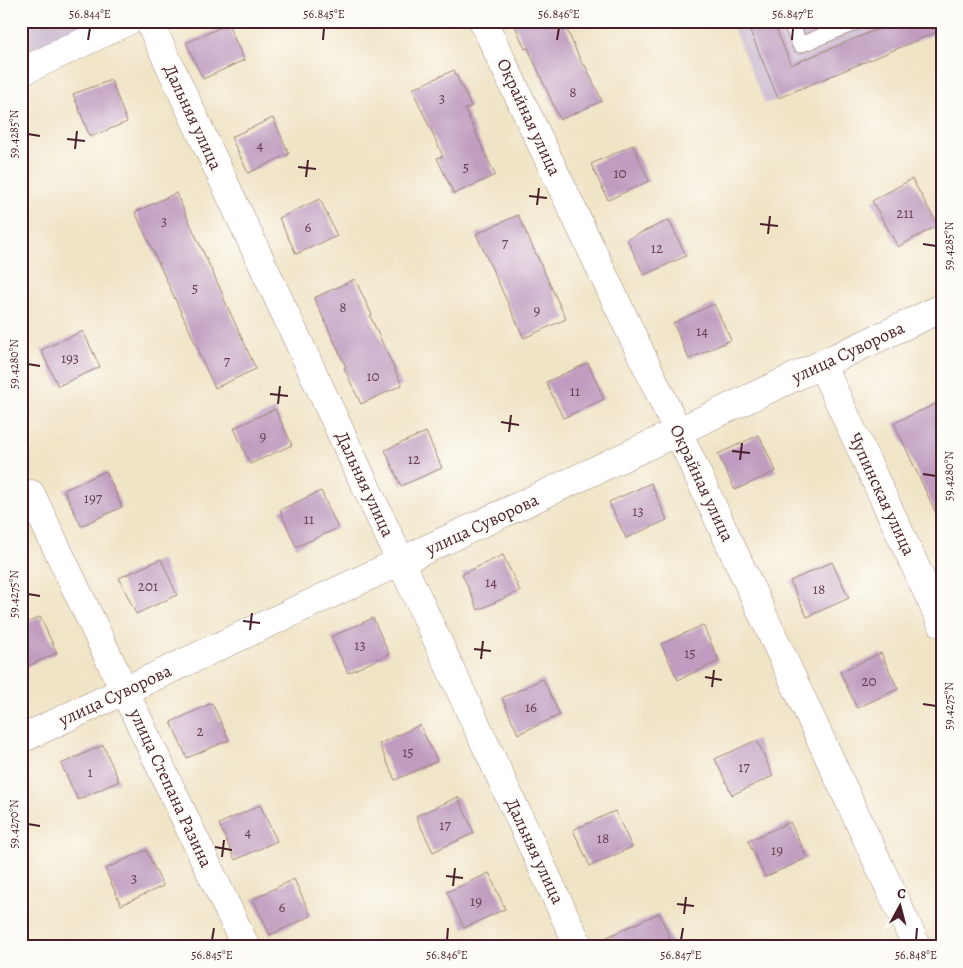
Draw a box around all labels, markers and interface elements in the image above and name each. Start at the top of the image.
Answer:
text: 56.844°E [69,6,111,22]
text: 56.845°E [303,6,345,22]
text: 56.846°E [538,6,580,22]
text: 56.847°E [772,6,814,22]
street label: Окрайная улица [491,54,567,180]
street label: Дальняя улица [158,60,228,174]
house number: 8 [569,82,577,102]
house number: 3 [439,88,445,108]
text: 59.4285°N [6,109,22,158]
house number: 4 [257,135,264,155]
house number: 5 [463,157,469,177]
house number: 10 [613,163,627,183]
house number: 211 [896,203,914,223]
house number: 3 [161,211,167,231]
house number: 6 [305,217,312,237]
text: 59.4285°N [941,221,957,270]
house number: 7 [502,233,509,253]
house number: 12 [651,238,663,258]
house number: 5 [192,278,198,298]
house number: 8 [339,297,347,317]
house number: 9 [534,300,541,320]
street label: улица Суворова [787,315,909,389]
house number: 14 [696,321,708,341]
text: 59.4280°N [6,339,22,389]
house number: 193 [61,348,79,368]
house number: 7 [224,351,231,371]
house number: 10 [366,366,380,386]
house number: 11 [570,381,580,401]
street label: Окрайная улица [664,420,740,546]
house number: 9 [260,426,267,446]
street label: Дальняя улица [330,427,400,541]
street label: Чупинская улица [843,429,921,560]
house number: 12 [408,449,420,469]
text: 59.4280°N [941,451,957,501]
street label: улица Суворова [421,487,543,561]
house number: 197 [84,488,103,508]
house number: 13 [632,501,644,521]
house number: 11 [304,509,314,529]
text: 59.4275°N [6,570,22,618]
house number: 14 [485,572,497,592]
house number: 201 [138,576,158,596]
house number: 18 [813,579,825,599]
house number: 13 [354,635,366,655]
house number: 15 [684,643,696,663]
street label: улица Суворова [54,658,176,732]
house number: 20 [861,671,877,691]
text: 59.4275°N [941,682,957,730]
house number: 16 [525,697,537,717]
street label: улица Степана Разина [123,704,219,872]
house number: 2 [196,721,204,741]
house number: 15 [402,742,414,762]
house number: 17 [738,757,750,777]
house number: 1 [87,762,93,782]
street label: Дальняя улица [500,794,570,908]
text: 59.4270°N [6,799,22,849]
house number: 17 [439,815,451,835]
house number: 4 [245,822,252,842]
house number: 18 [597,828,609,848]
house number: 19 [771,840,783,860]
house number: 3 [131,868,137,888]
north arrow [876,880,926,930]
text: С [896,884,907,904]
house number: 19 [470,891,482,911]
house number: 6 [279,897,286,917]
text: 56.845°E [191,947,233,963]
text: 56.846°E [426,947,468,963]
text: 56.847°E [660,947,702,963]
text: 56.848°E [895,947,937,963]

